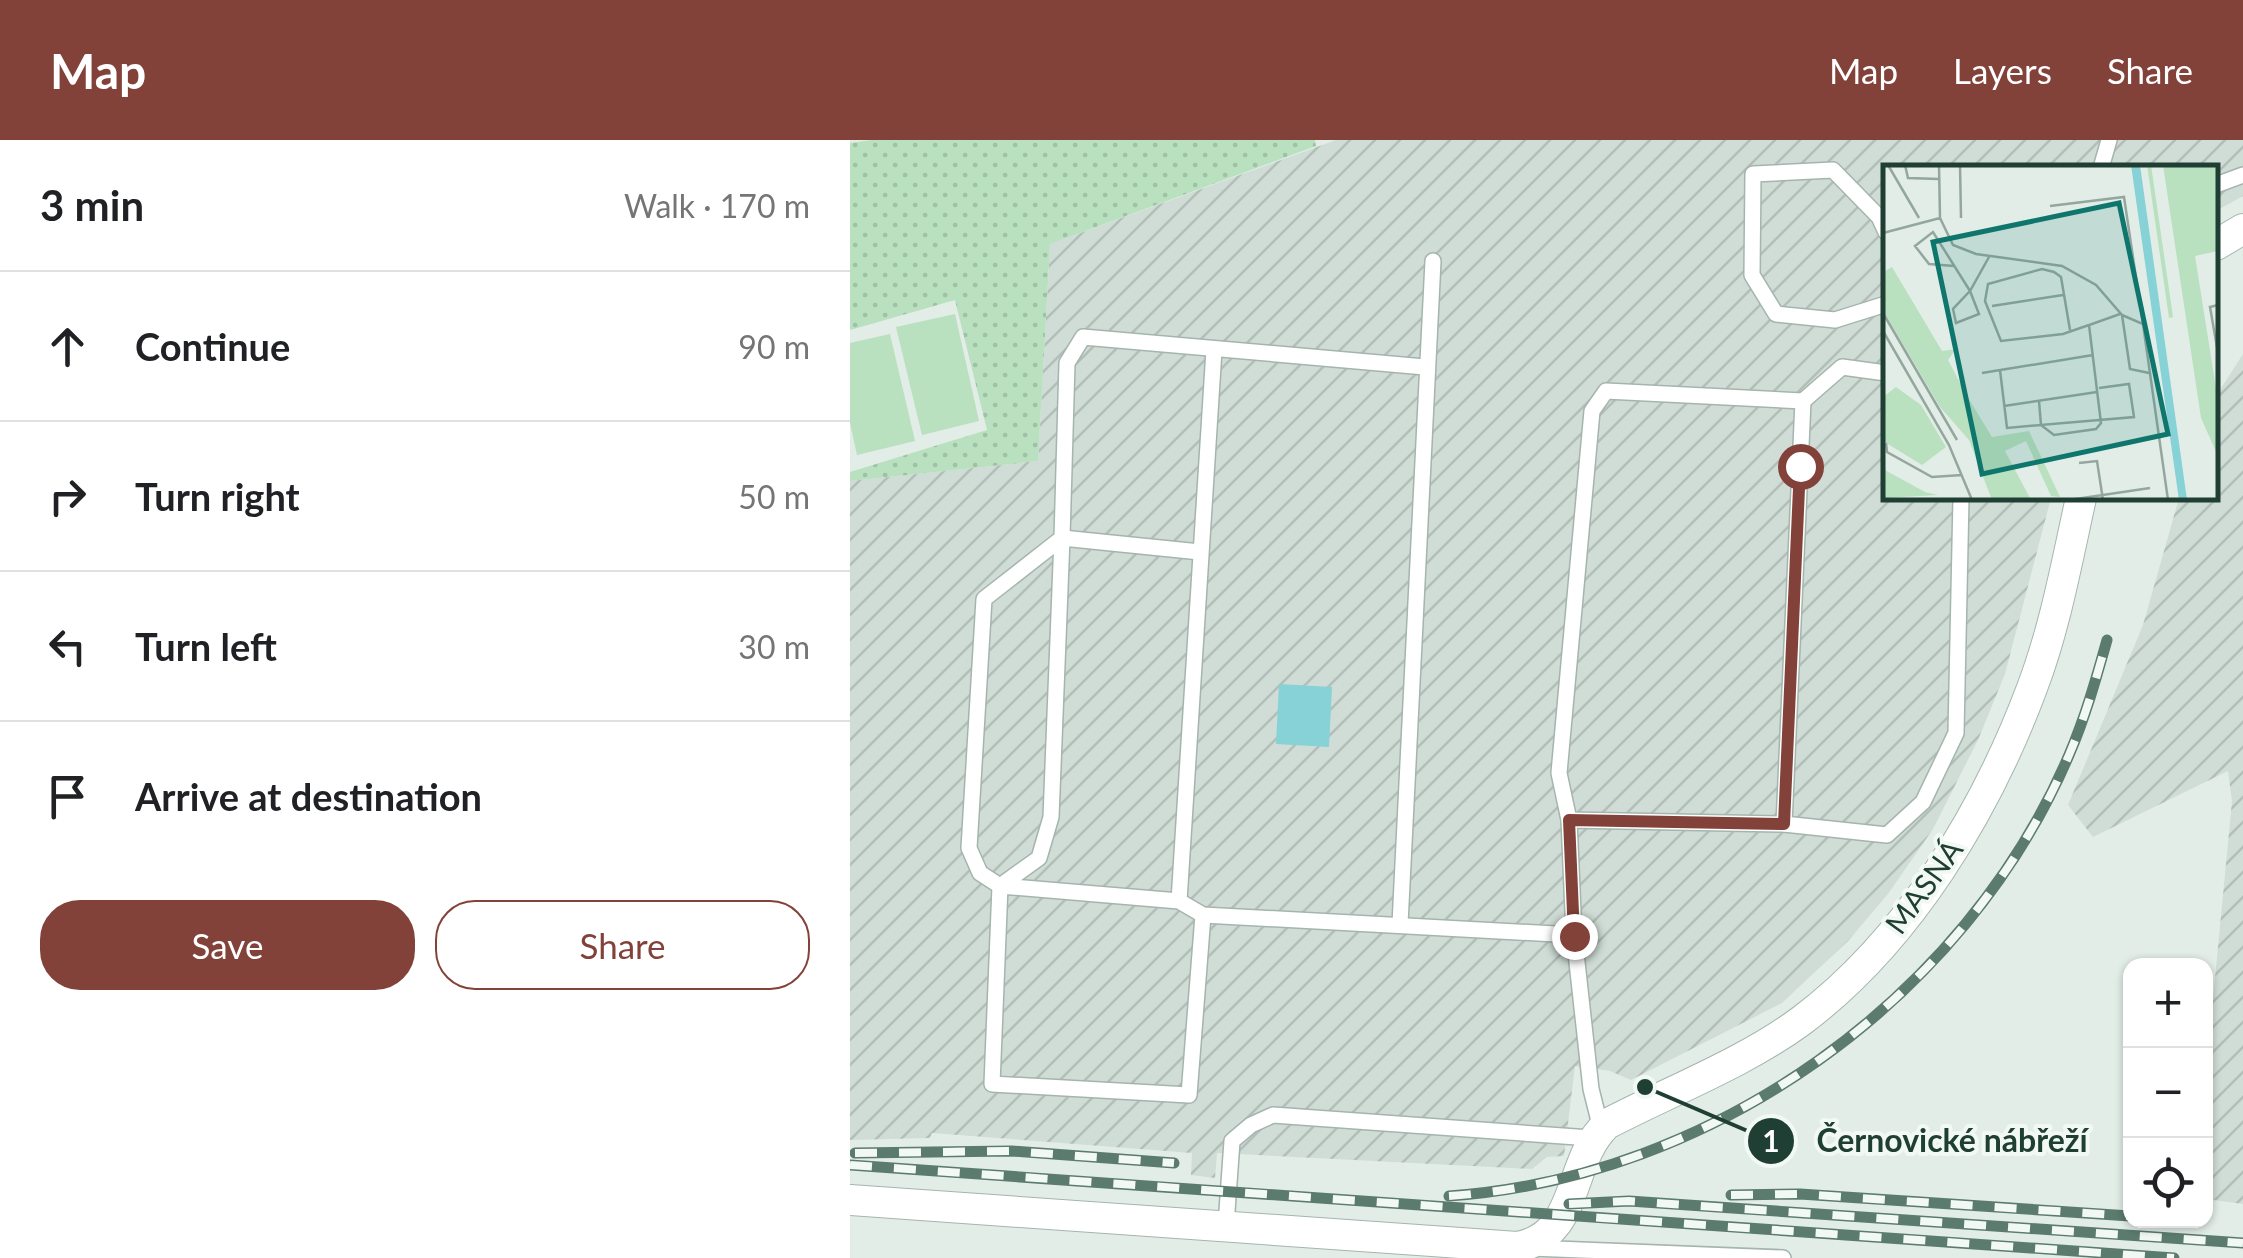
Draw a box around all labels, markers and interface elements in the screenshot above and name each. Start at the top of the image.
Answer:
text: Map [50,42,146,99]
text: Map [1829,49,1898,91]
text: Layers [1953,49,2052,91]
text: Share [2107,49,2193,91]
inset map [1883,165,2218,500]
text: 3 min [40,180,144,230]
text: Walk · 170 m [624,186,810,225]
icon: ahead [40,319,95,374]
text: Continue [135,323,290,369]
text: 90 m [738,327,810,366]
route start [1778,444,1824,490]
icon: right [40,469,95,524]
text: Turn right [135,473,300,519]
text: 50 m [738,477,810,516]
icon: left [40,619,95,674]
text: Turn left [135,623,277,669]
text: 30 m [738,627,810,666]
icon: arrive [40,769,95,824]
text: Arrive at destination [135,773,482,819]
street label: MASNÁ [1877,831,1970,940]
button: Save [40,900,415,990]
button: Share [435,900,810,990]
route end [1552,914,1598,960]
map controls [2123,958,2213,1228]
button: + [2123,958,2213,1048]
button: − [2123,1048,2213,1138]
callout: Černovické nábřeží [1746,1110,2107,1172]
text: Černovické nábřeží [1816,1120,2089,1159]
text: 1 [1762,1122,1780,1158]
button: locate [2123,1138,2213,1228]

